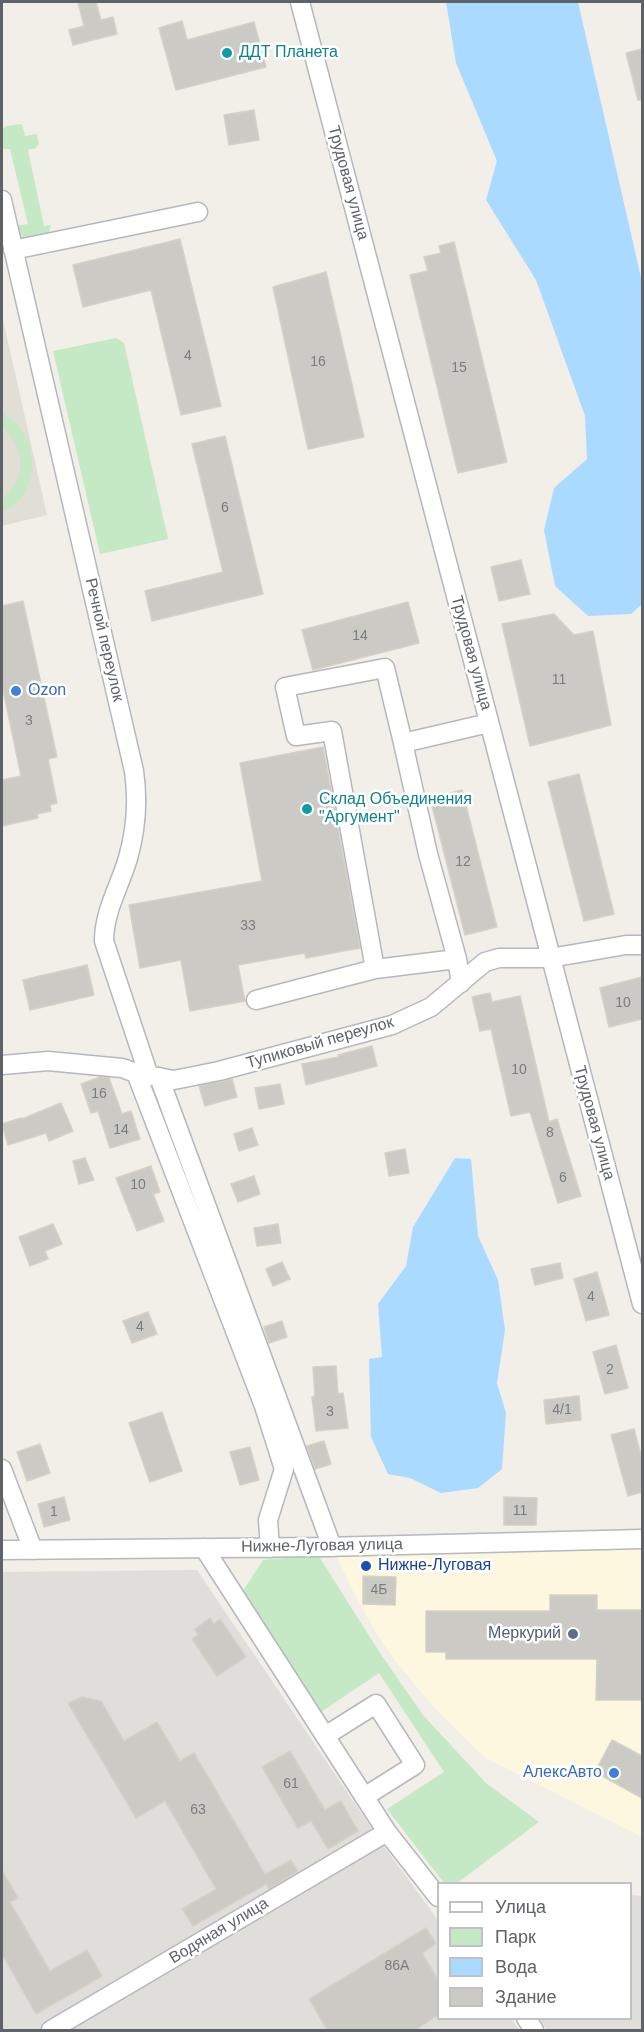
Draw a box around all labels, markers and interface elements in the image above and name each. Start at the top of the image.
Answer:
place label: ДДТ Планета [239,43,338,63]
marker: ДДТ Планета [220,46,234,60]
street label: Трудовая улица [324,124,372,242]
house number: 4 [184,348,192,364]
house number: 16 [310,354,326,370]
house number: 15 [451,360,467,376]
house number: 6 [221,500,229,516]
street label: Речной переулок [80,576,128,704]
street label: Трудовая улица [447,594,495,712]
house number: 14 [352,628,368,644]
house number: 11 [552,672,566,688]
place label: Ozon [28,681,66,701]
marker: Ozon [9,684,23,698]
house number: 3 [25,713,33,729]
place label: Склад Объединения "Аргумент" [319,790,472,828]
marker: Склад Объединения "Аргумент" [300,802,314,816]
house number: 12 [455,854,471,870]
house number: 33 [240,918,256,934]
house number: 10 [615,995,631,1011]
street label: Тупиковый переулок [244,1013,396,1073]
house number: 10 [511,1062,527,1078]
street label: Трудовая улица [570,1064,618,1182]
house number: 16 [91,1086,107,1102]
house number: 14 [113,1122,129,1138]
house number: 8 [546,1125,554,1141]
house number: 6 [559,1170,567,1186]
house number: 10 [130,1177,146,1193]
house number: 4 [587,1289,595,1305]
house number: 4 [136,1319,144,1335]
house number: 2 [606,1362,614,1378]
house number: 4/1 [552,1402,572,1418]
house number: 3 [326,1404,334,1420]
house number: 11 [513,1503,527,1519]
house number: 1 [50,1504,58,1520]
street label: Нижне-Луговая улица [241,1535,403,1557]
place label: Нижне-Луговая [378,1556,491,1576]
marker: Нижне-Луговая [359,1559,373,1573]
house number: 4Б [371,1582,387,1598]
place label: Меркурий [488,1624,561,1644]
marker: Меркурий [566,1627,580,1641]
place label: АлексАвто [523,1763,602,1783]
marker: АлексАвто [607,1766,621,1780]
house number: 61 [283,1776,299,1792]
house number: 63 [190,1802,206,1818]
legend [437,1882,632,2020]
street label: Водяная улица [166,1894,272,1968]
text: Улица [495,1897,546,1917]
text: Парк [495,1927,536,1947]
text: Вода [495,1957,537,1977]
house number: 86А [385,1958,409,1974]
text: Здание [495,1987,556,2007]

